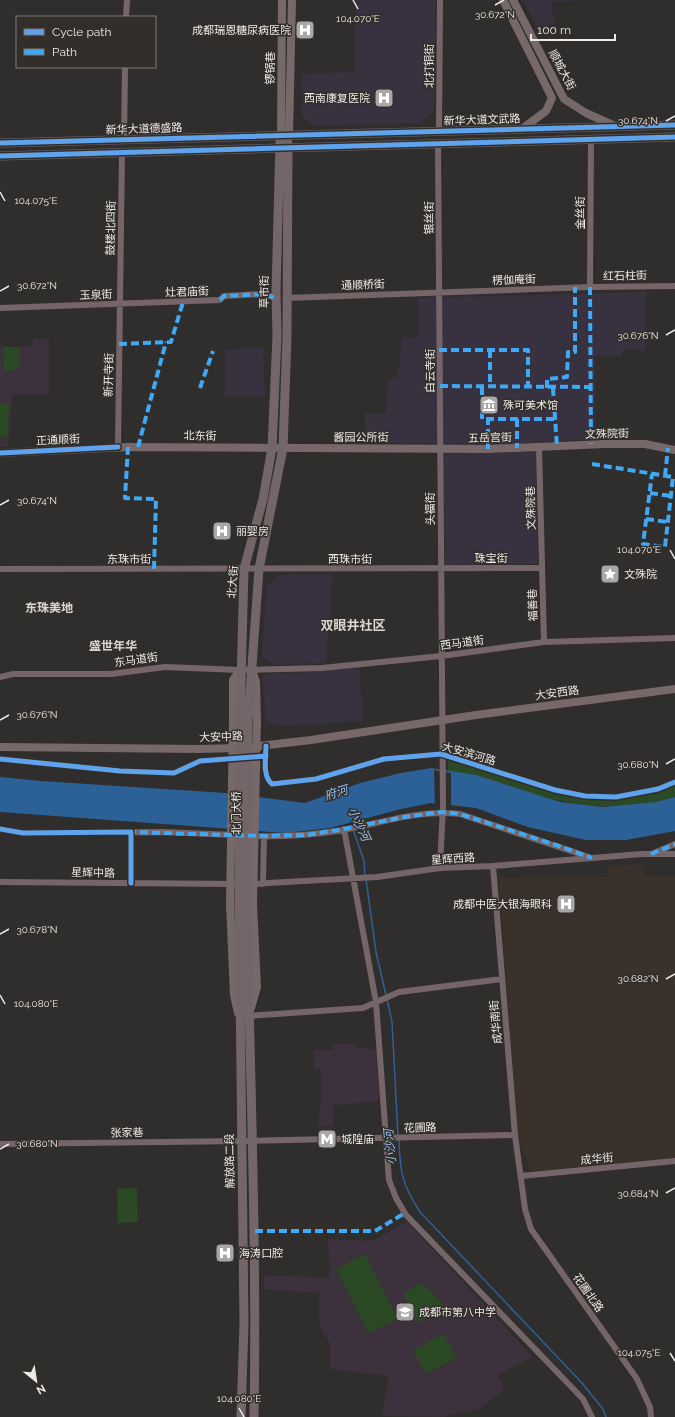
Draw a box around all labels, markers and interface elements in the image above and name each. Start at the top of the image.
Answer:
text: 30.672°N [475,9,515,20]
text: 104.070°E [336,13,380,24]
legend [16,16,156,68]
scale bar [531,16,615,42]
hospital icon: 成都瑞恩糖尿病医院 [294,19,316,41]
text: 100 m [537,23,571,37]
place label: 成都瑞恩糖尿病医院 [192,24,291,37]
text: Cycle path [52,25,111,39]
street label: 北打铜街 [423,44,436,88]
text: Path [52,45,77,59]
street label: 顺城大街 [546,48,578,92]
street label: 锣锅巷 [264,52,277,85]
hospital icon: 西南康复医院 [373,87,395,109]
place label: 西南康复医院 [304,92,370,105]
street label: 新华大道文武路 [443,112,521,128]
text: 30.674°N [618,115,658,126]
street label: 新华大道德盛路 [105,121,183,137]
text: 104.075°E [14,195,58,206]
street label: 金丝街 [574,197,587,230]
street label: 鼓楼北四街 [104,200,118,256]
street label: 银丝街 [423,202,436,235]
street label: 红石柱街 [603,269,647,283]
street label: 楞伽庵街 [492,273,536,287]
street label: 草市街 [258,276,271,309]
street label: 通顺桥街 [341,278,385,292]
text: 30.672°N [17,280,57,291]
street label: 灶君庙街 [165,285,209,299]
street label: 玉泉街 [79,288,113,302]
text: 30.676°N [617,330,659,341]
street label: 白云寺街 [424,349,437,393]
street label: 新开寺街 [102,353,116,397]
museum icon: 殊可美术馆 [478,394,500,416]
place label: 殊可美术馆 [503,399,558,412]
street label: 文殊院街 [585,427,629,441]
street label: 北东街 [183,429,217,443]
street label: 酱园公所街 [334,431,389,444]
street label: 五岳宫街 [468,431,512,445]
street label: 正通顺街 [36,432,80,448]
street label: 文殊院巷 [524,486,538,530]
street label: 头福街 [424,493,437,526]
text: 30.674°N [17,495,57,506]
hospital icon: 丽婴房 [211,520,233,542]
place label: 丽婴房 [236,525,269,538]
text: 104.070°E [617,544,661,555]
street label: 珠宝街 [475,552,508,565]
street label: 东珠市街 [107,553,151,566]
street label: 西珠市街 [328,553,372,566]
place icon: 文殊院 [599,563,621,585]
street label: 北大街 [225,565,241,599]
place label: 文殊院 [624,568,657,581]
street label: 福善巷 [526,588,540,622]
district label: 东珠美地 [25,601,73,615]
district label: 双眼井社区 [320,618,386,633]
street label: 西马道街 [439,634,485,652]
district label: 盛世年华 [89,639,137,653]
street label: 东马道街 [113,651,159,669]
street label: 大安西路 [534,684,580,702]
text: 30.676°N [16,709,58,720]
street label: 大安中路 [199,730,243,744]
street label: 大安滨河路 [441,740,497,768]
text: 30.680°N [617,759,659,770]
water label: 府河 [322,782,351,803]
street label: 北门大桥 [230,791,243,835]
water label: 小沙河 [345,805,374,845]
street label: 星辉西路 [431,851,475,867]
street label: 星辉中路 [71,866,115,880]
hospital icon: 成都中医大银海眼科 [555,893,577,915]
place label: 成都中医大银海眼科 [453,898,552,911]
text: 30.678°N [16,924,58,935]
text: 30.682°N [618,973,658,984]
text: 104.080°E [14,998,58,1009]
street label: 成华南街 [488,1000,504,1044]
street label: 花圃路 [403,1121,437,1135]
street label: 张家巷 [110,1126,144,1140]
water label: 小沙河 [381,1126,399,1166]
metro station icon: 城隍庙 [316,1128,338,1150]
street label: 解放路二段 [223,1133,237,1189]
place label: 城隍庙 [341,1133,374,1146]
text: 30.680°N [16,1138,58,1149]
street label: 成华街 [580,1151,614,1167]
text: 30.684°N [617,1188,659,1199]
hospital icon: 海涛口腔 [214,1242,236,1264]
place label: 海涛口腔 [239,1247,283,1260]
street label: 花圃北路 [570,1271,606,1315]
school or university icon: 成都市第八中学 [394,1301,416,1323]
place label: 成都市第八中学 [419,1306,496,1319]
text: 104.075°E [617,1347,661,1358]
north arrow [16,1361,56,1401]
text: N [34,1381,48,1397]
text: 104.080°E [217,1393,261,1404]

